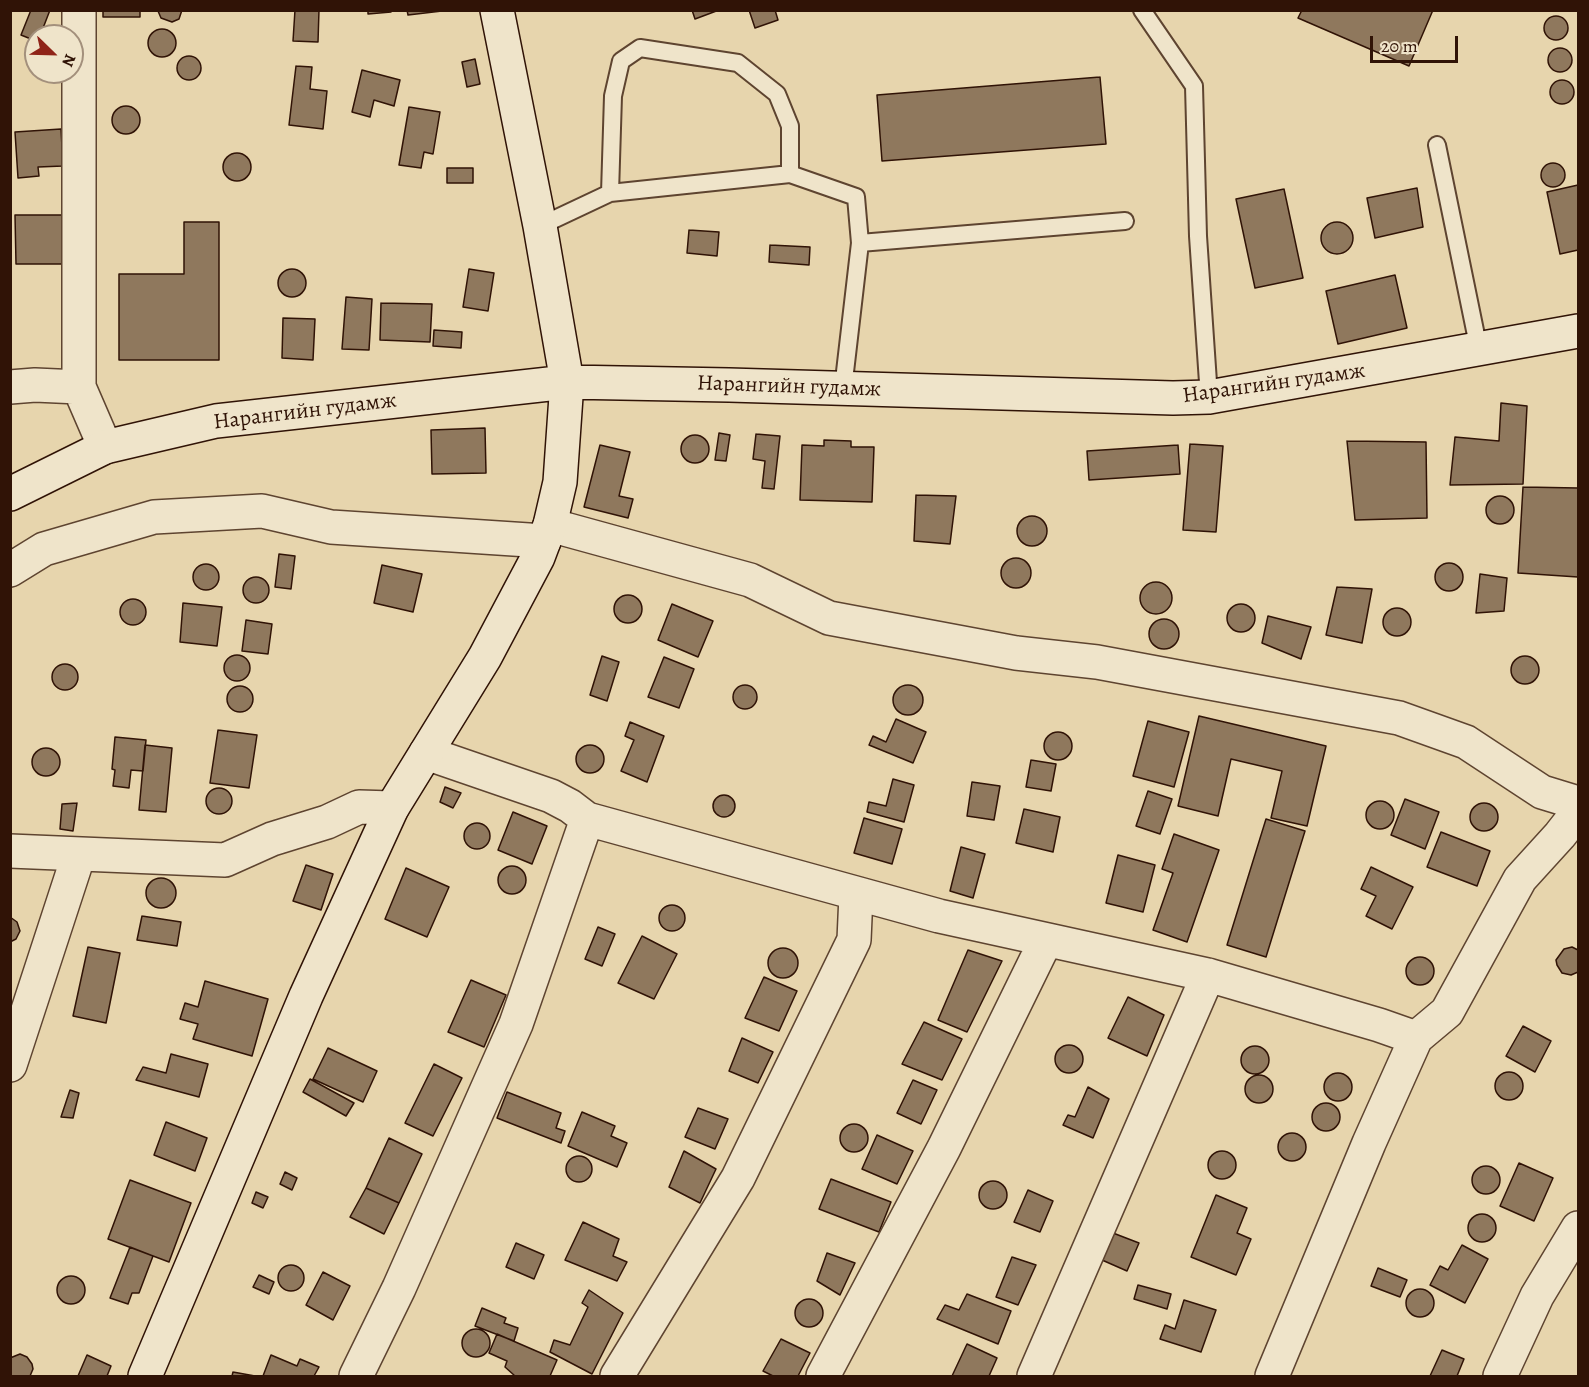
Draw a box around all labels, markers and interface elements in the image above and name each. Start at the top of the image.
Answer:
north arrow [24,24,84,84]
scale bar [1373,24,1462,62]
text: 20 m [1381,34,1418,58]
text: N [56,51,81,70]
street label: Нарангийн гудамж [1181,358,1367,410]
street label: Нарангийн гудамж [696,371,882,403]
street label: Нарангийн гудамж [212,388,398,436]

